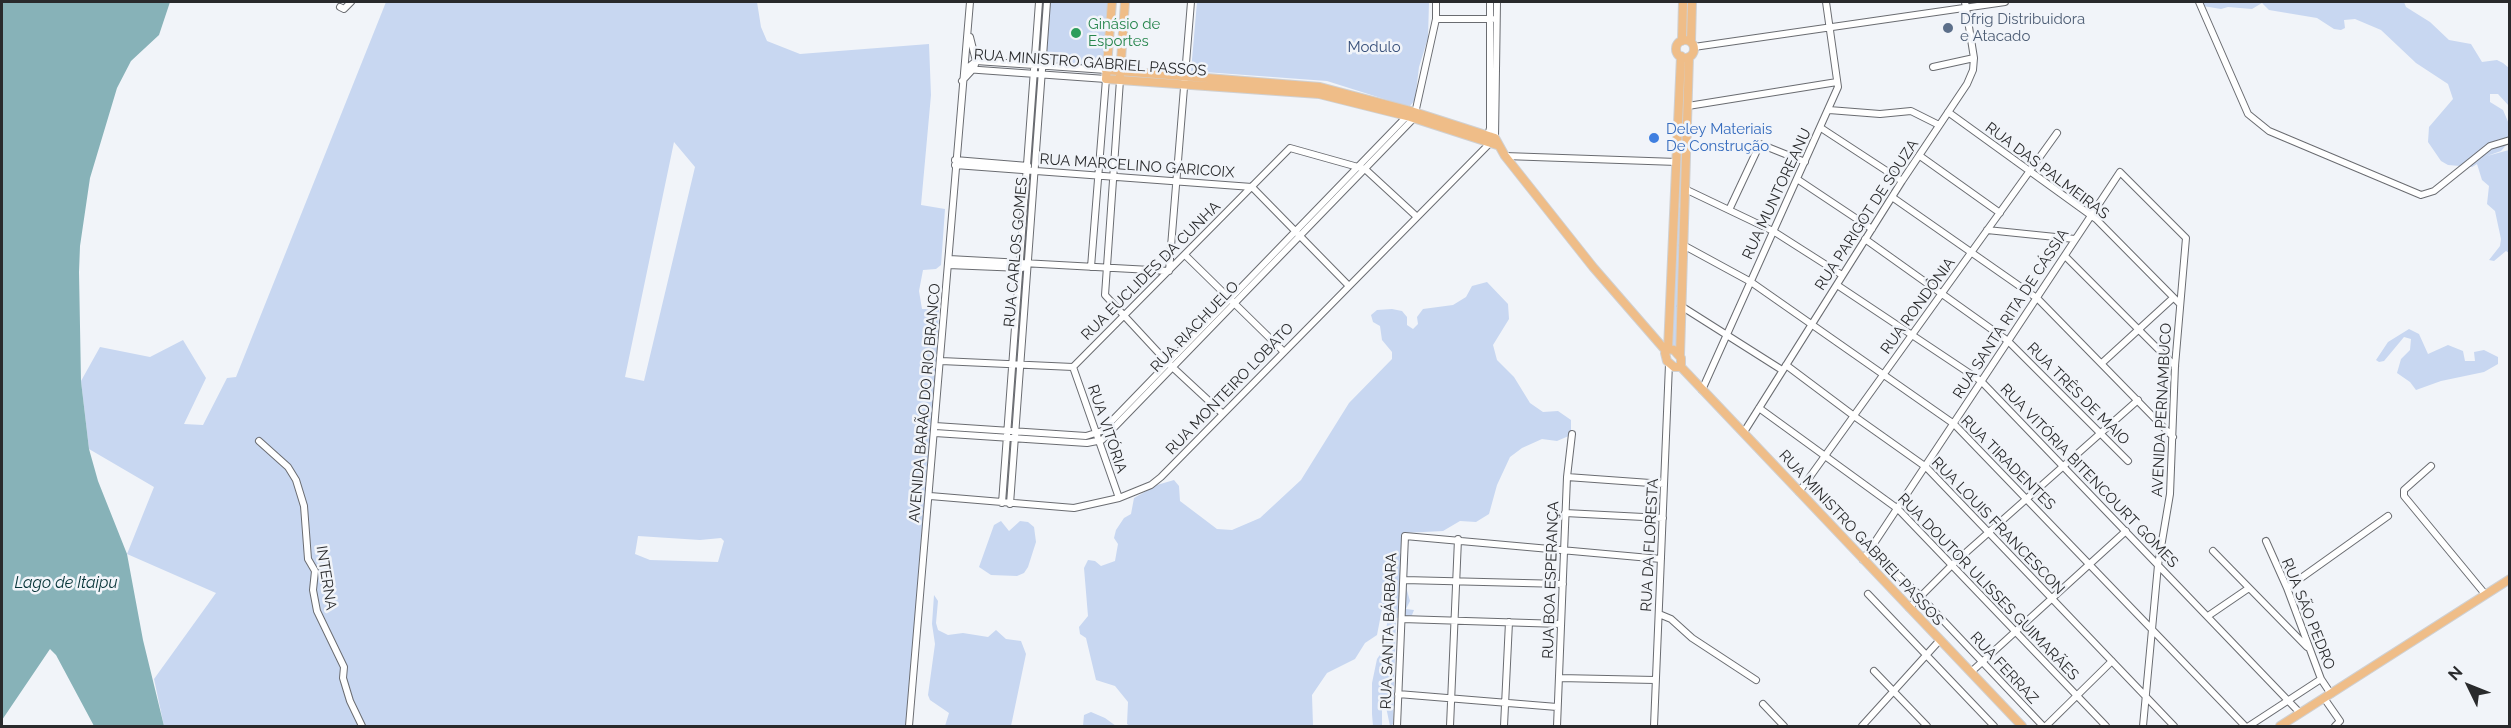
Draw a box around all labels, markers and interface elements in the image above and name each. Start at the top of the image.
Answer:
place label: Dfrig Distribuidora e Atacado [1960,10,2085,45]
place label: Ginásio de Esportes [1088,15,1160,50]
marker: Dfrig Distribuidora e Atacado [1941,21,1955,35]
marker: Ginásio de Esportes [1069,26,1083,40]
park label: Modulo [1347,38,1401,56]
street label: RUA MINISTRO GABRIEL PASSOS [973,46,1207,80]
street label: RUA DAS PALMEIRAS [1982,119,2112,223]
place label: Deley Materiais De Construção [1666,120,1772,155]
street label: RUA MUNTOREANU [1739,126,1815,262]
marker: Deley Materiais De Construção [1647,131,1661,145]
street label: RUA PARIGOT DE SOUZA [1811,136,1923,294]
street label: RUA MARCELINO GARICOIX [1039,150,1235,182]
street label: RUA CARLOS GOMES [1000,176,1032,328]
street label: RUA EUCLIDES DA CUNHA [1078,198,1224,344]
street label: RUA SANTA RITA DE CÁSSIA [1949,226,2073,402]
street label: RUA RONDÔNIA [1877,254,1959,358]
street label: RUA RIACHUELO [1147,278,1243,376]
street label: AVENIDA BARÃO DO RIO BRANCO [906,283,944,523]
street label: RUA MONTEIRO LOBATO [1162,319,1298,459]
street label: AVENIDA PERNAMBUCO [2148,323,2176,497]
street label: RUA TRÊS DE MAIO [2023,339,2133,449]
street label: RUA VITÓRIA BITENCOURT GOMES [1996,380,2182,572]
street label: RUA VITÓRIA [1083,382,1131,476]
street label: RUA TIRADENTES [1957,412,2059,514]
street label: RUA MINISTRO GABRIEL PASSOS [1775,447,1947,629]
street label: RUA LOUIS FRANCESCON [1928,454,2068,598]
street label: RUA DA FLORESTA [1638,478,1662,612]
street label: RUA DOUTOR ULISSES GUIMARÃES [1894,490,2082,684]
street label: RUA BOA ESPERANÇA [1539,501,1563,659]
street label: INTERNA [312,544,340,612]
street label: RUA SANTA BÁRBARA [1377,552,1401,710]
street label: RUA SÃO PEDRO [2277,556,2339,672]
water label: Lago de Itaipu [14,573,118,593]
street label: RUA FERRAZ [1966,628,2042,708]
north arrow [2439,656,2499,716]
text: N [2444,662,2467,684]

